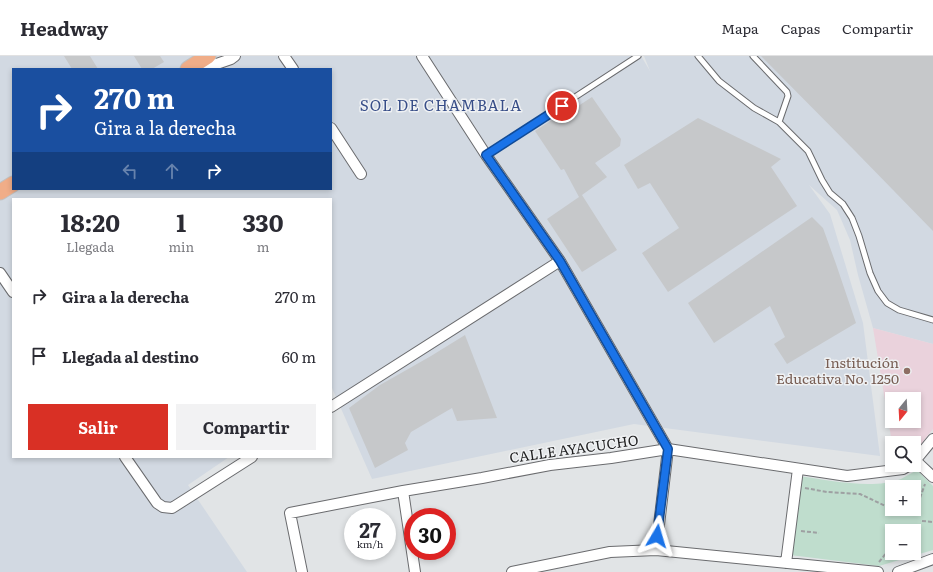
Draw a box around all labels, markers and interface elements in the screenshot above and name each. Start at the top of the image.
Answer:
text: Headway [20,14,108,42]
text: Mapa [721,18,759,38]
text: Capas [781,18,820,38]
text: Compartir [842,18,913,38]
text: 270 m [94,76,175,118]
icon: right [28,84,80,136]
pin [545,89,579,123]
district label: SOL DE CHAMBALA [360,93,522,116]
icon: arrive [551,95,573,117]
text: Gira a la derecha [94,114,236,141]
icon: left [119,160,141,182]
icon: ahead [161,160,183,182]
icon: right [203,160,225,182]
text: 18:20 [60,204,120,239]
text: 1 [176,204,186,239]
text: 330 [242,204,284,239]
text: Llegada [66,237,114,256]
text: min [168,237,194,256]
text: m [257,237,269,256]
icon: right [28,285,50,307]
text: Gira a la derecha [62,285,189,308]
text: 270 m [275,285,316,308]
icon: arrive [28,345,50,367]
text: Llegada al destino [62,345,199,368]
text: 60 m [282,345,316,368]
place label: Institución Educativa No. 1250 [776,352,899,388]
marker: Institución Educativa No. 1250 [902,366,912,376]
north arrow [885,392,921,428]
map controls [885,392,921,560]
button: Salir [28,404,168,450]
button: Compartir [176,404,316,450]
street label: CALLE AYACUCHO [508,429,640,467]
button: search [885,436,921,472]
button: + [885,480,921,516]
speed limit sign: 30 [404,508,456,560]
text: 27 [359,514,381,544]
position arrow [636,515,678,557]
button: − [885,524,921,560]
text: km/h [357,536,383,551]

